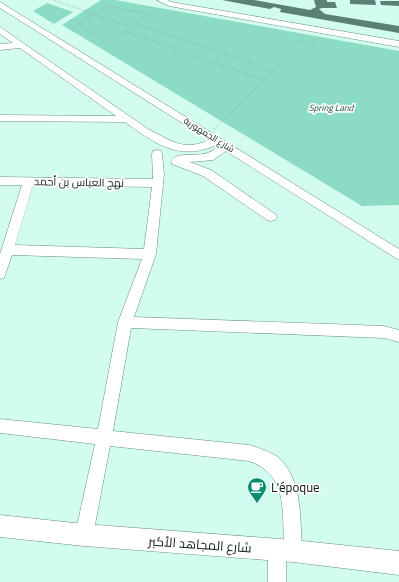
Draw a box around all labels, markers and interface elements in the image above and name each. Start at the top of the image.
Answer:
park label: Spring Land [309,99,355,116]
street label: شارع الجمهورية [180,112,238,157]
street label: نهج العباس بن أحمد [34,171,124,193]
place label: L'époque [271,475,320,499]
cafe icon: L'époque [246,476,268,504]
street label: شارع المجاهد الأكبر [147,528,252,560]

